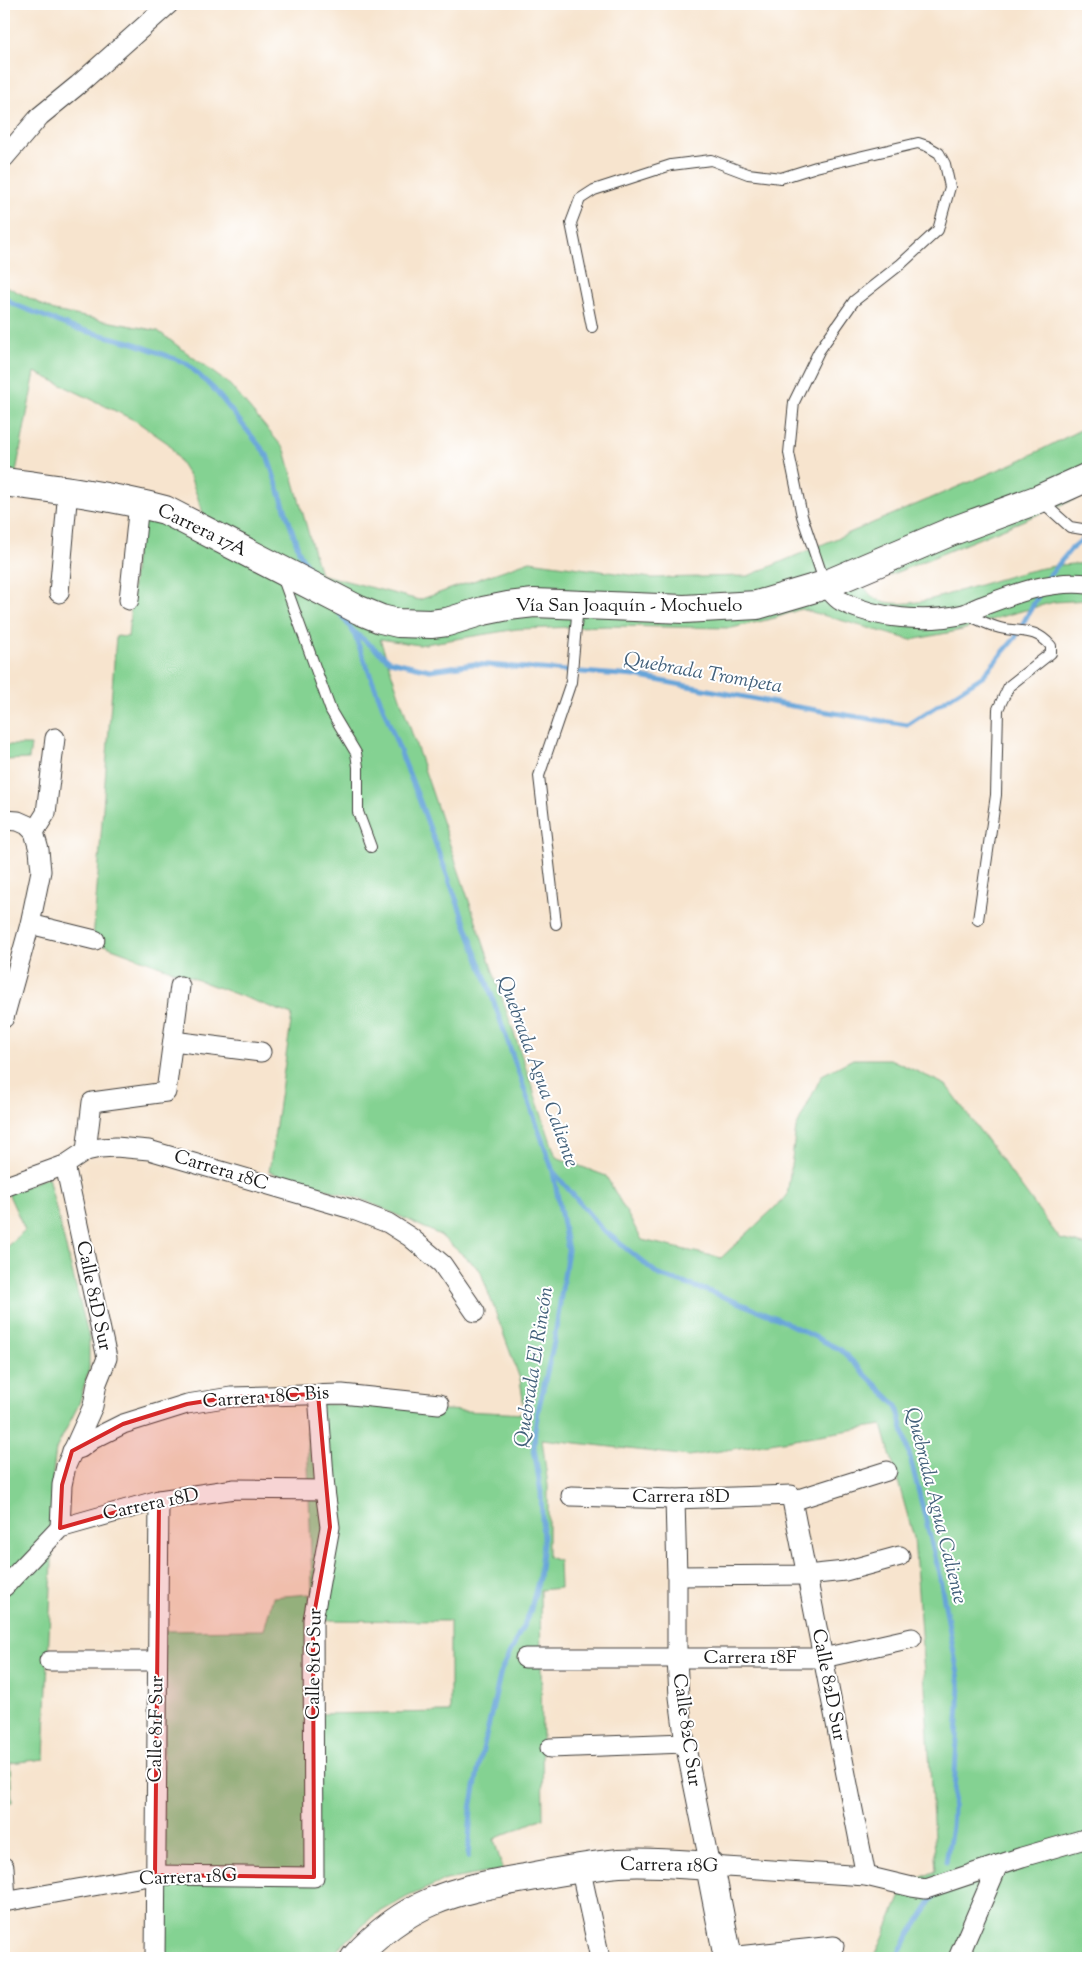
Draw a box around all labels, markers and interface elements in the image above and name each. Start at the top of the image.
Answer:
street label: Carrera 17A [153,498,252,565]
street label: Vía San Joaquín - Mochuelo [516,593,742,620]
water label: Quebrada Trompeta [621,646,785,702]
water label: Quebrada Agua Caliente [489,972,585,1172]
street label: Carrera 18C [170,1144,272,1198]
street label: Calle 81D Sur [68,1239,118,1353]
water label: Quebrada El Rincón [508,1284,562,1449]
street label: Carrera 18C Bis [202,1380,330,1416]
water label: Quebrada Agua Caliente [897,1405,973,1607]
street label: Carrera 18D [100,1482,202,1528]
street label: Carrera 18D [632,1484,730,1511]
street label: Calle 81G Sur [301,1608,329,1720]
street label: Calle 82D Sur [804,1627,852,1743]
street label: Carrera 18F [703,1645,797,1672]
street label: Calle 82C Sur [665,1672,707,1788]
street label: Calle 81F Sur [143,1675,171,1783]
street label: Carrera 18G [620,1852,718,1880]
street label: Carrera 18G [139,1863,237,1893]

